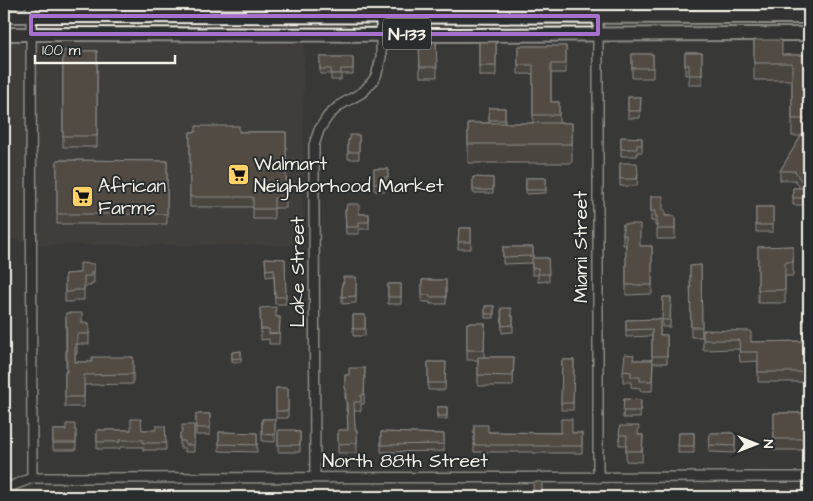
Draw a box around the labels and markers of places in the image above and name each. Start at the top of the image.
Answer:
place label: Walmart Neighborhood Market [254,151,444,201]
supermarket icon: Walmart Neighborhood Market [226,163,250,187]
place label: African Farms [98,173,166,222]
supermarket icon: African Farms [70,185,94,209]

